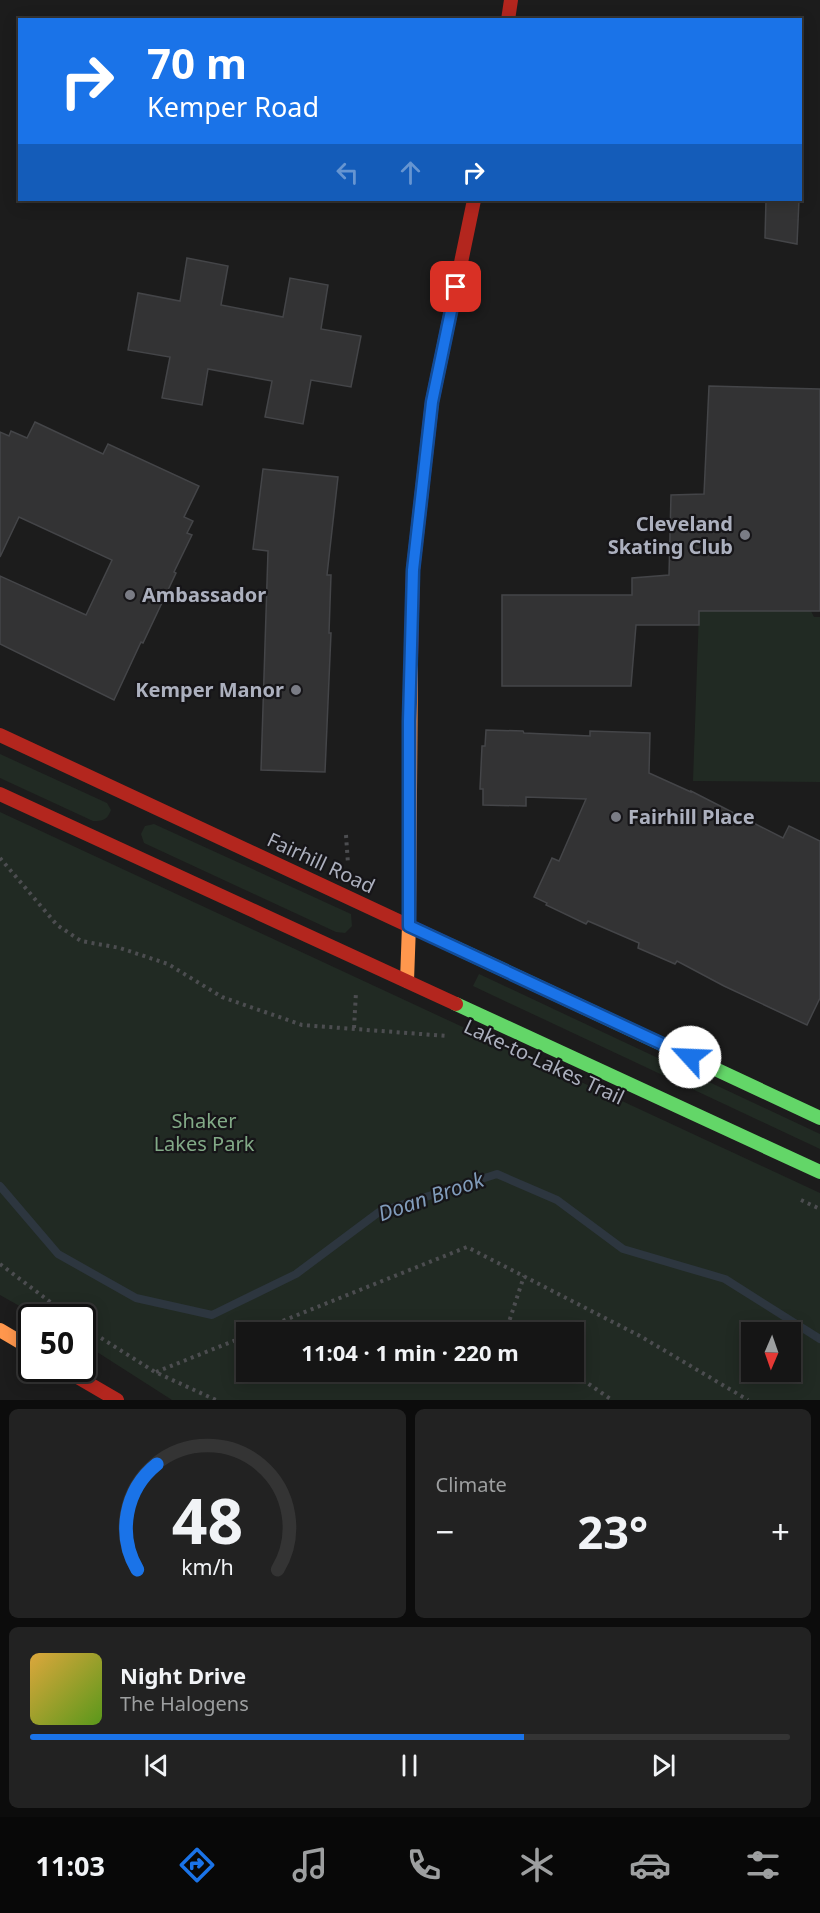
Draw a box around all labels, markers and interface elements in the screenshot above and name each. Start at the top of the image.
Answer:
text: 70 m [147,34,247,91]
icon: right [48,42,126,120]
text: Kemper Road [147,88,319,125]
icon: left [331,156,364,189]
icon: ahead [394,156,427,189]
icon: right [457,156,490,189]
pin [430,261,481,312]
icon: arrive [439,270,472,303]
place label: Cleveland Skating Club [608,510,733,560]
marker: Cleveland Skating Club [738,528,752,542]
place label: Ambassador [142,581,266,608]
marker: Ambassador [123,588,137,602]
place label: Kemper Manor [135,676,284,703]
marker: Kemper Manor [289,683,303,697]
place label: Fairhill Place [628,803,755,830]
marker: Fairhill Place [609,810,623,824]
street label: Fairhill Road [263,826,380,899]
street label: Lake-to-Lakes Trail [460,1013,629,1111]
position arrow [658,1025,722,1089]
park label: Shaker Lakes Park [154,1107,255,1157]
water label: Doan Brook [374,1164,489,1227]
speed limit sign: 50 [18,1304,96,1382]
north arrow [741,1322,801,1382]
map controls [741,1322,801,1382]
text: 11:04 · 1 min · 220 m [301,1337,519,1367]
text: Climate [436,1471,507,1498]
text: 48 [172,1477,243,1562]
text: 23° [577,1501,648,1562]
text: − [436,1509,454,1554]
text: + [771,1509,790,1554]
text: km/h [181,1553,234,1582]
text: Night Drive [120,1660,246,1690]
text: The Halogens [120,1690,249,1717]
icon: previous [140,1749,173,1782]
icon: pause [393,1749,426,1782]
icon: next [647,1749,680,1782]
icon: directions [176,1844,218,1886]
icon: music [289,1844,331,1886]
icon: phone [403,1844,445,1886]
icon: climate [516,1844,558,1886]
icon: car [629,1844,671,1886]
icon: filters [742,1844,784,1886]
text: 11:03 [36,1847,105,1884]

